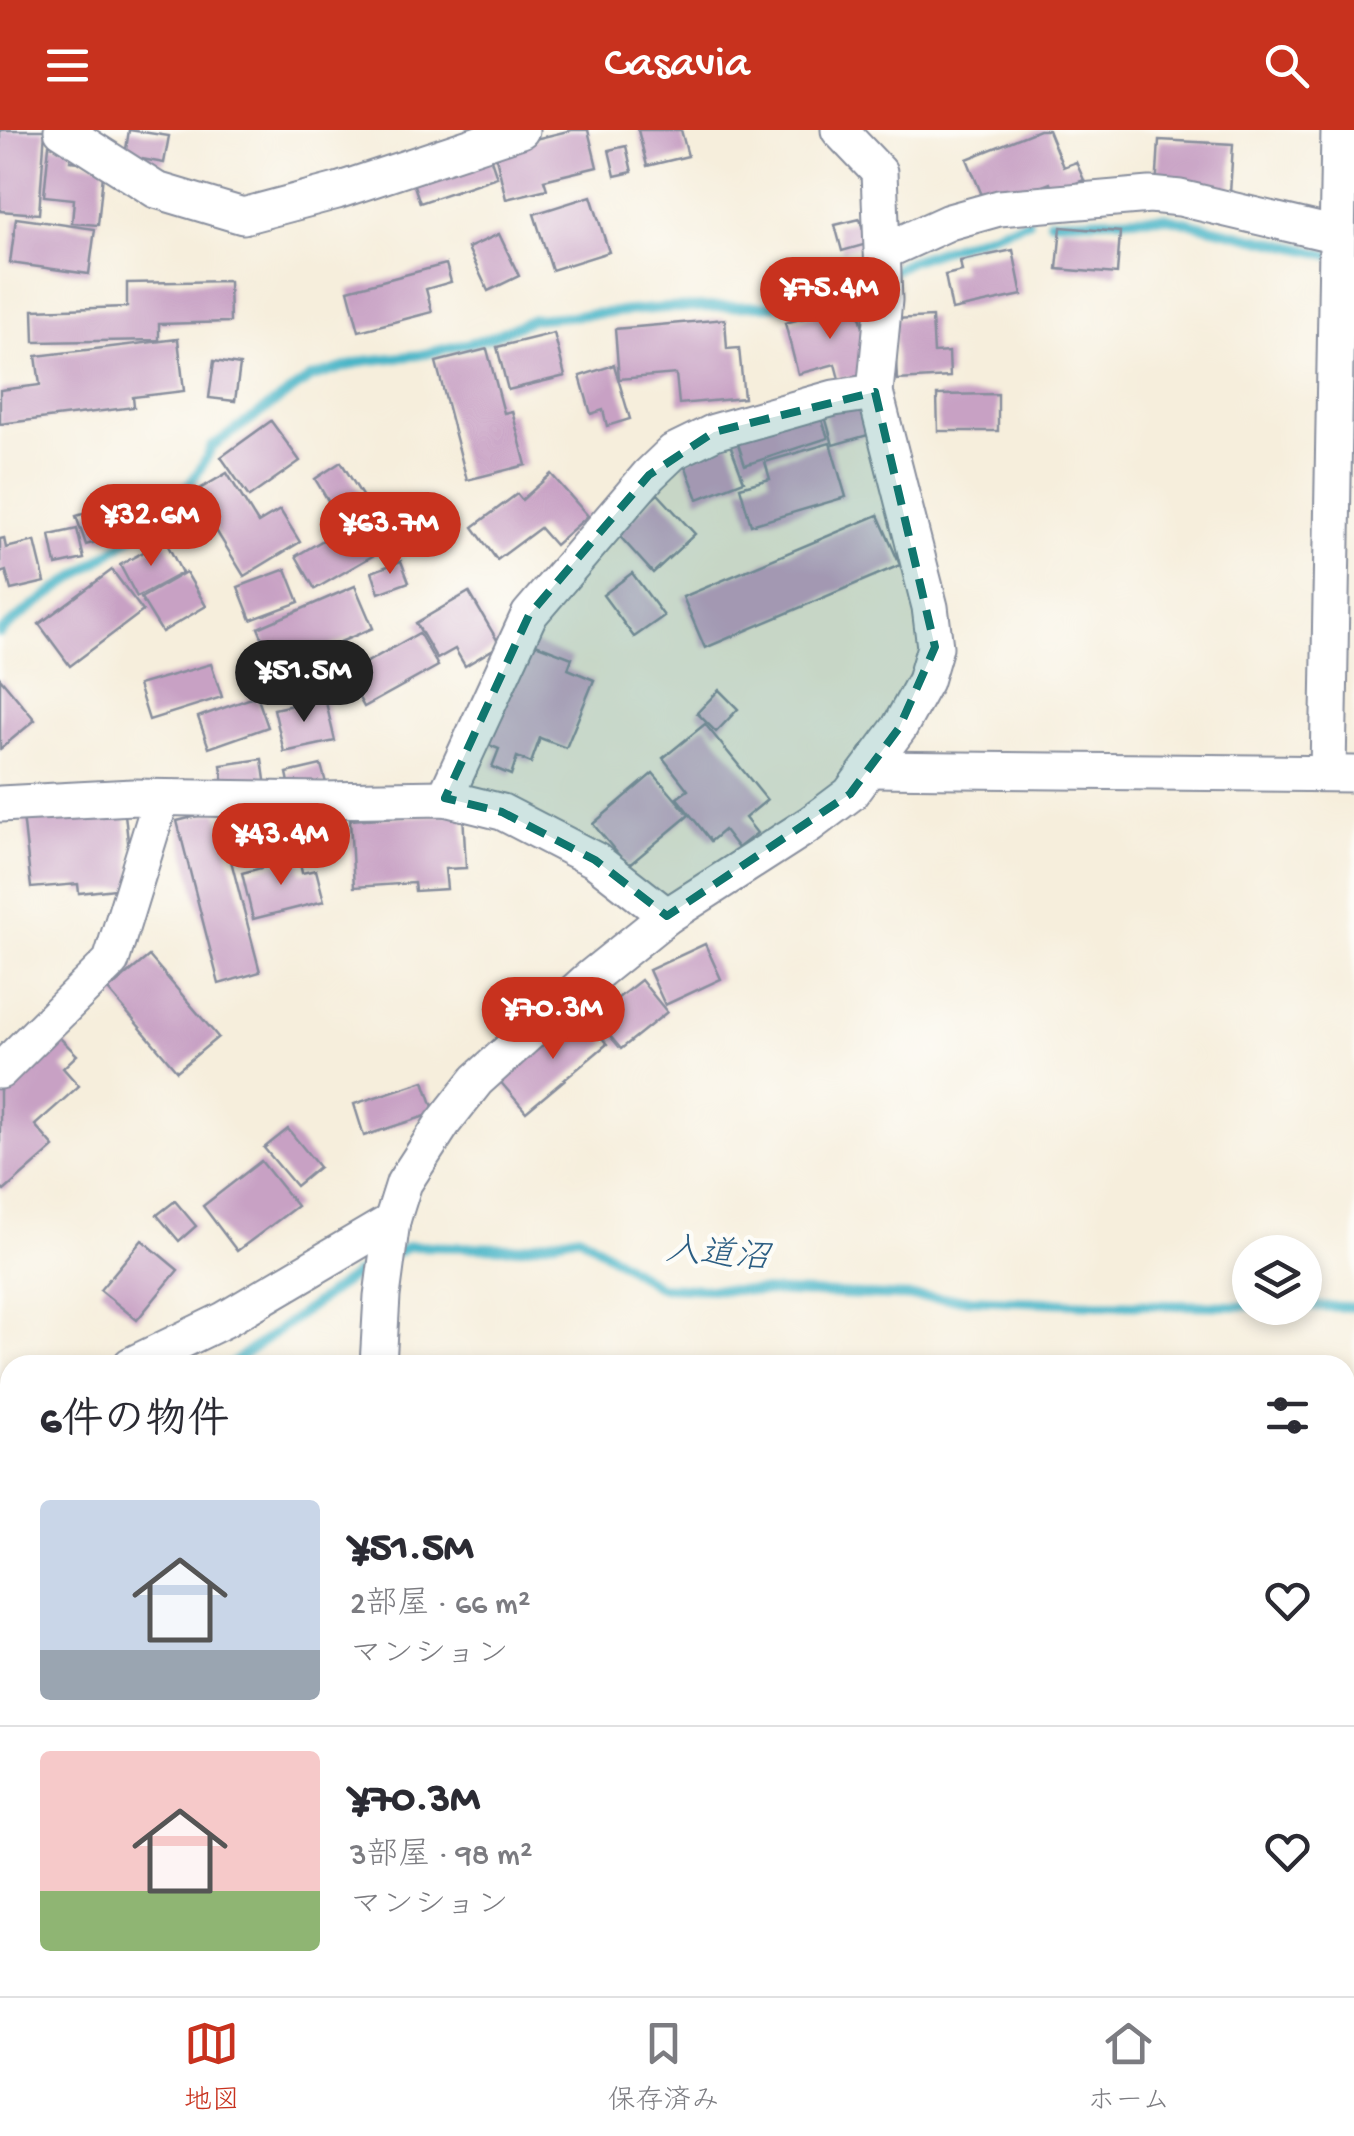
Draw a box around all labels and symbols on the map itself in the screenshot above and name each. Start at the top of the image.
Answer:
pin: ¥75.4M [749,257,911,342]
pin: ¥32.6M [70,484,232,569]
pin: ¥63.7M [309,492,471,577]
pin: ¥51.5M [223,640,385,725]
pin: ¥43.4M [200,803,362,888]
pin: ¥70.3M [472,977,634,1062]
water label: 入道沼 [663,1231,774,1282]

